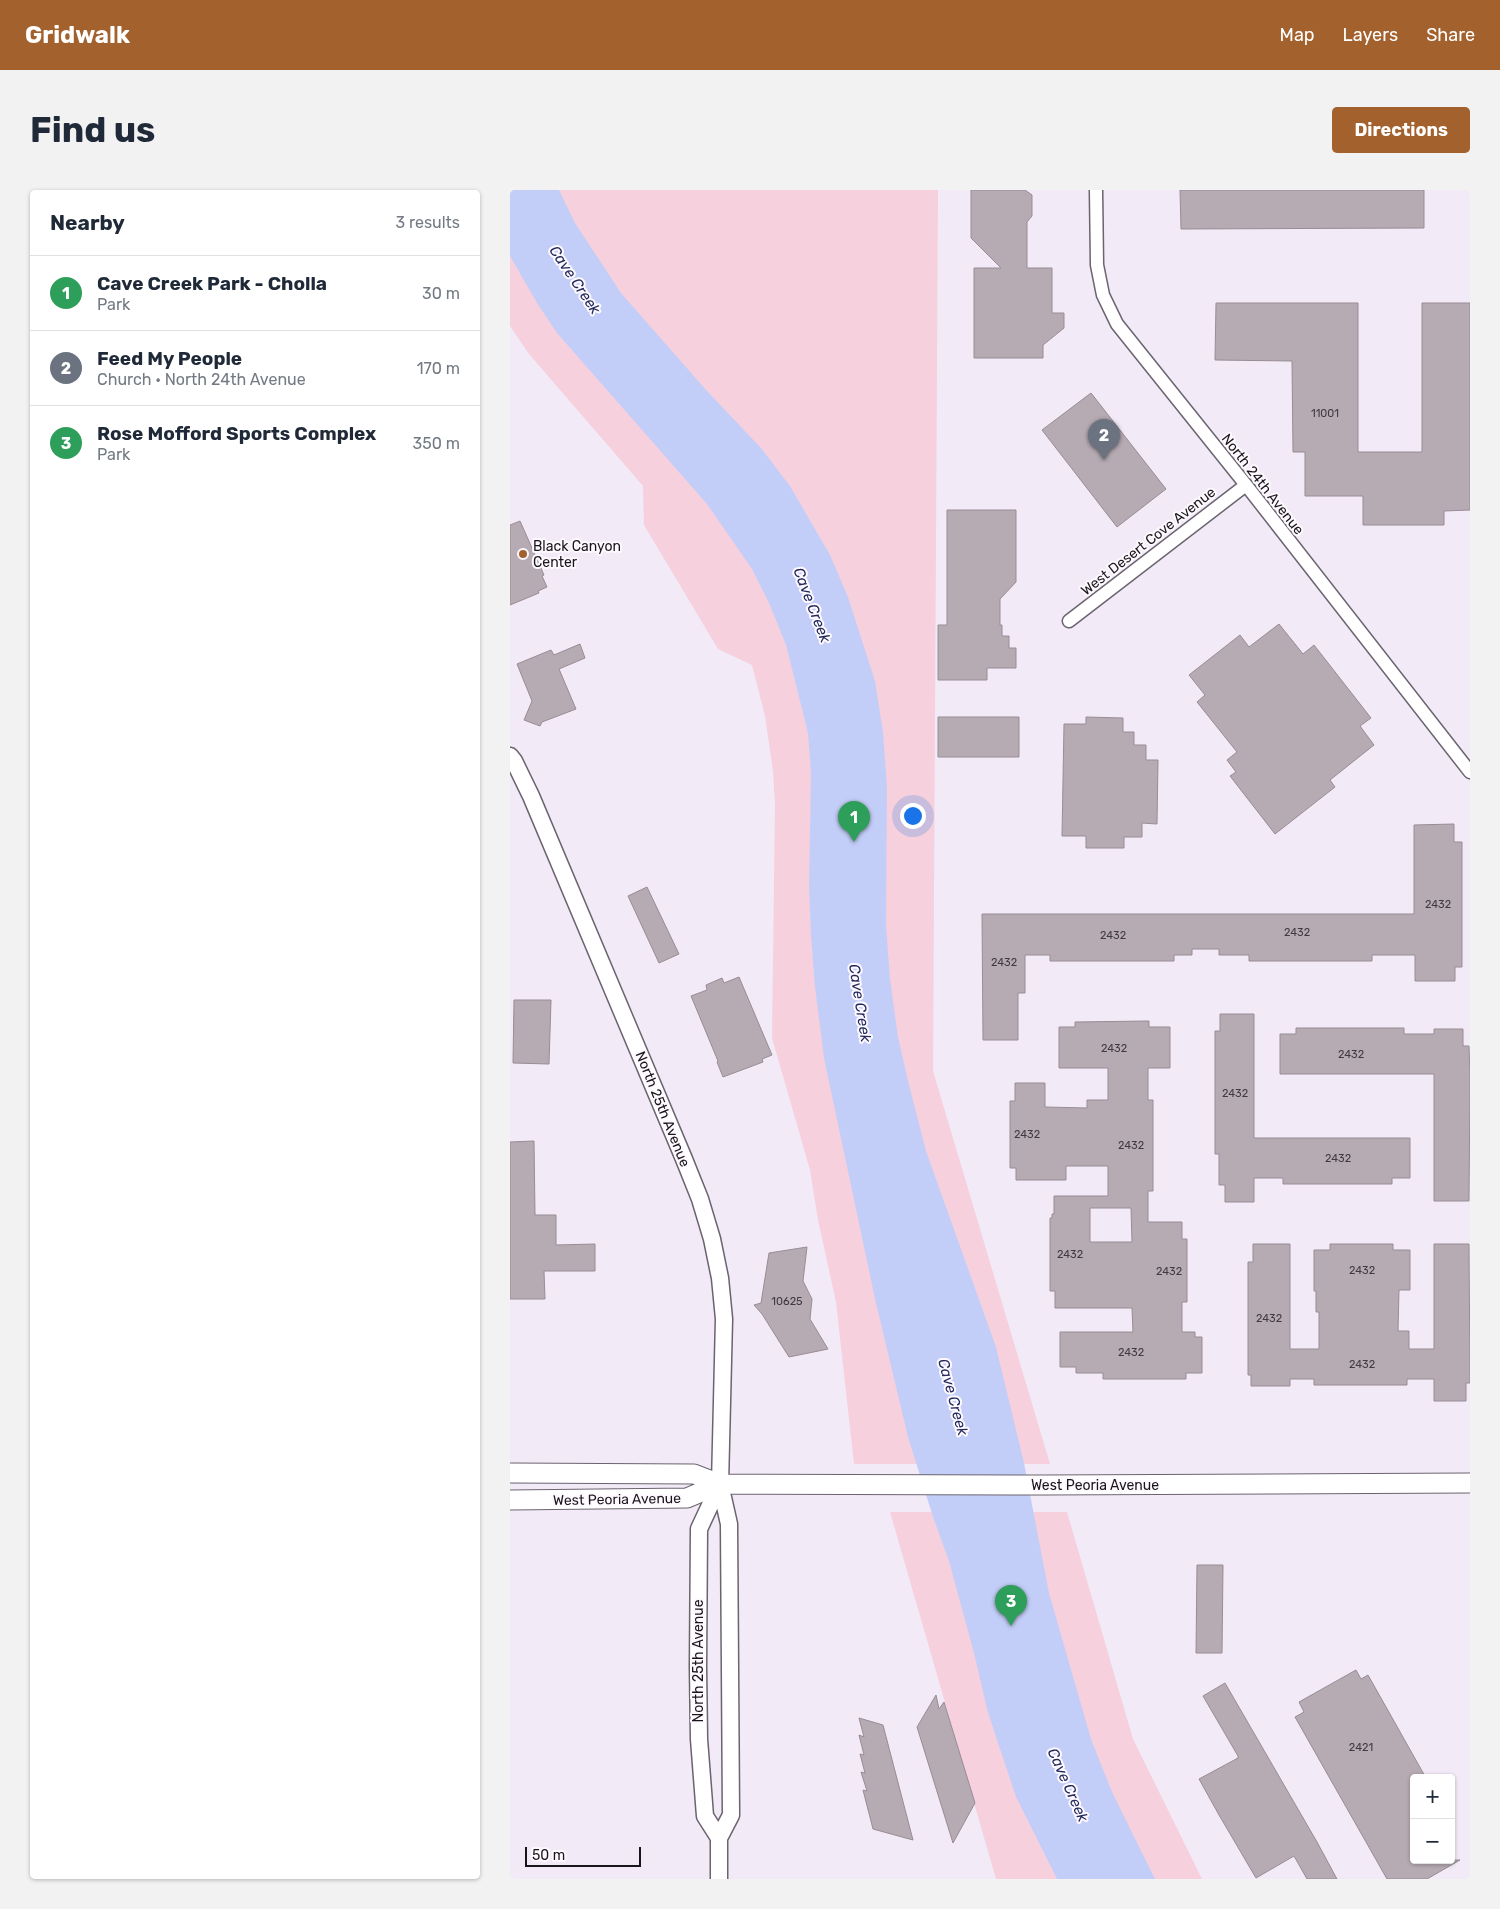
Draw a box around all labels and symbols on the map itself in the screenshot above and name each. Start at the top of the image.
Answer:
water label: Cave Creek [545,242,605,318]
house number: 11001 [1311,407,1339,420]
pin: 2 [1088,419,1120,460]
street label: North 24th Avenue [1218,430,1307,538]
street label: West Desert Cove Avenue [1078,483,1219,599]
place label: Black Canyon Center [533,538,621,571]
marker: Black Canyon Center [517,548,529,560]
water label: Cave Creek [789,565,835,645]
pin: 1 [838,801,870,842]
your location [900,803,926,829]
house number: 2432 [1425,898,1451,911]
house number: 2432 [1284,926,1310,939]
house number: 2432 [1100,929,1126,942]
house number: 2432 [991,956,1017,969]
water label: Cave Creek [845,963,875,1044]
house number: 2432 [1101,1042,1127,1055]
house number: 2432 [1338,1048,1364,1061]
street label: North 25th Avenue [632,1049,694,1170]
house number: 2432 [1222,1087,1248,1100]
house number: 2432 [1014,1128,1040,1141]
house number: 2432 [1118,1139,1144,1152]
house number: 2432 [1325,1152,1351,1165]
house number: 2432 [1057,1248,1083,1261]
house number: 2432 [1349,1264,1375,1277]
house number: 2432 [1156,1265,1182,1278]
house number: 10625 [771,1295,803,1308]
house number: 2432 [1256,1312,1282,1325]
house number: 2432 [1118,1346,1144,1359]
water label: Cave Creek [934,1357,972,1438]
house number: 2432 [1349,1358,1375,1371]
street label: West Peoria Avenue [1031,1477,1159,1494]
street label: West Peoria Avenue [553,1490,681,1509]
pin: 3 [995,1585,1027,1626]
street label: North 25th Avenue [690,1599,707,1723]
house number: 2421 [1349,1741,1373,1754]
water label: Cave Creek [1044,1745,1092,1825]
scale bar [525,1844,641,1867]

